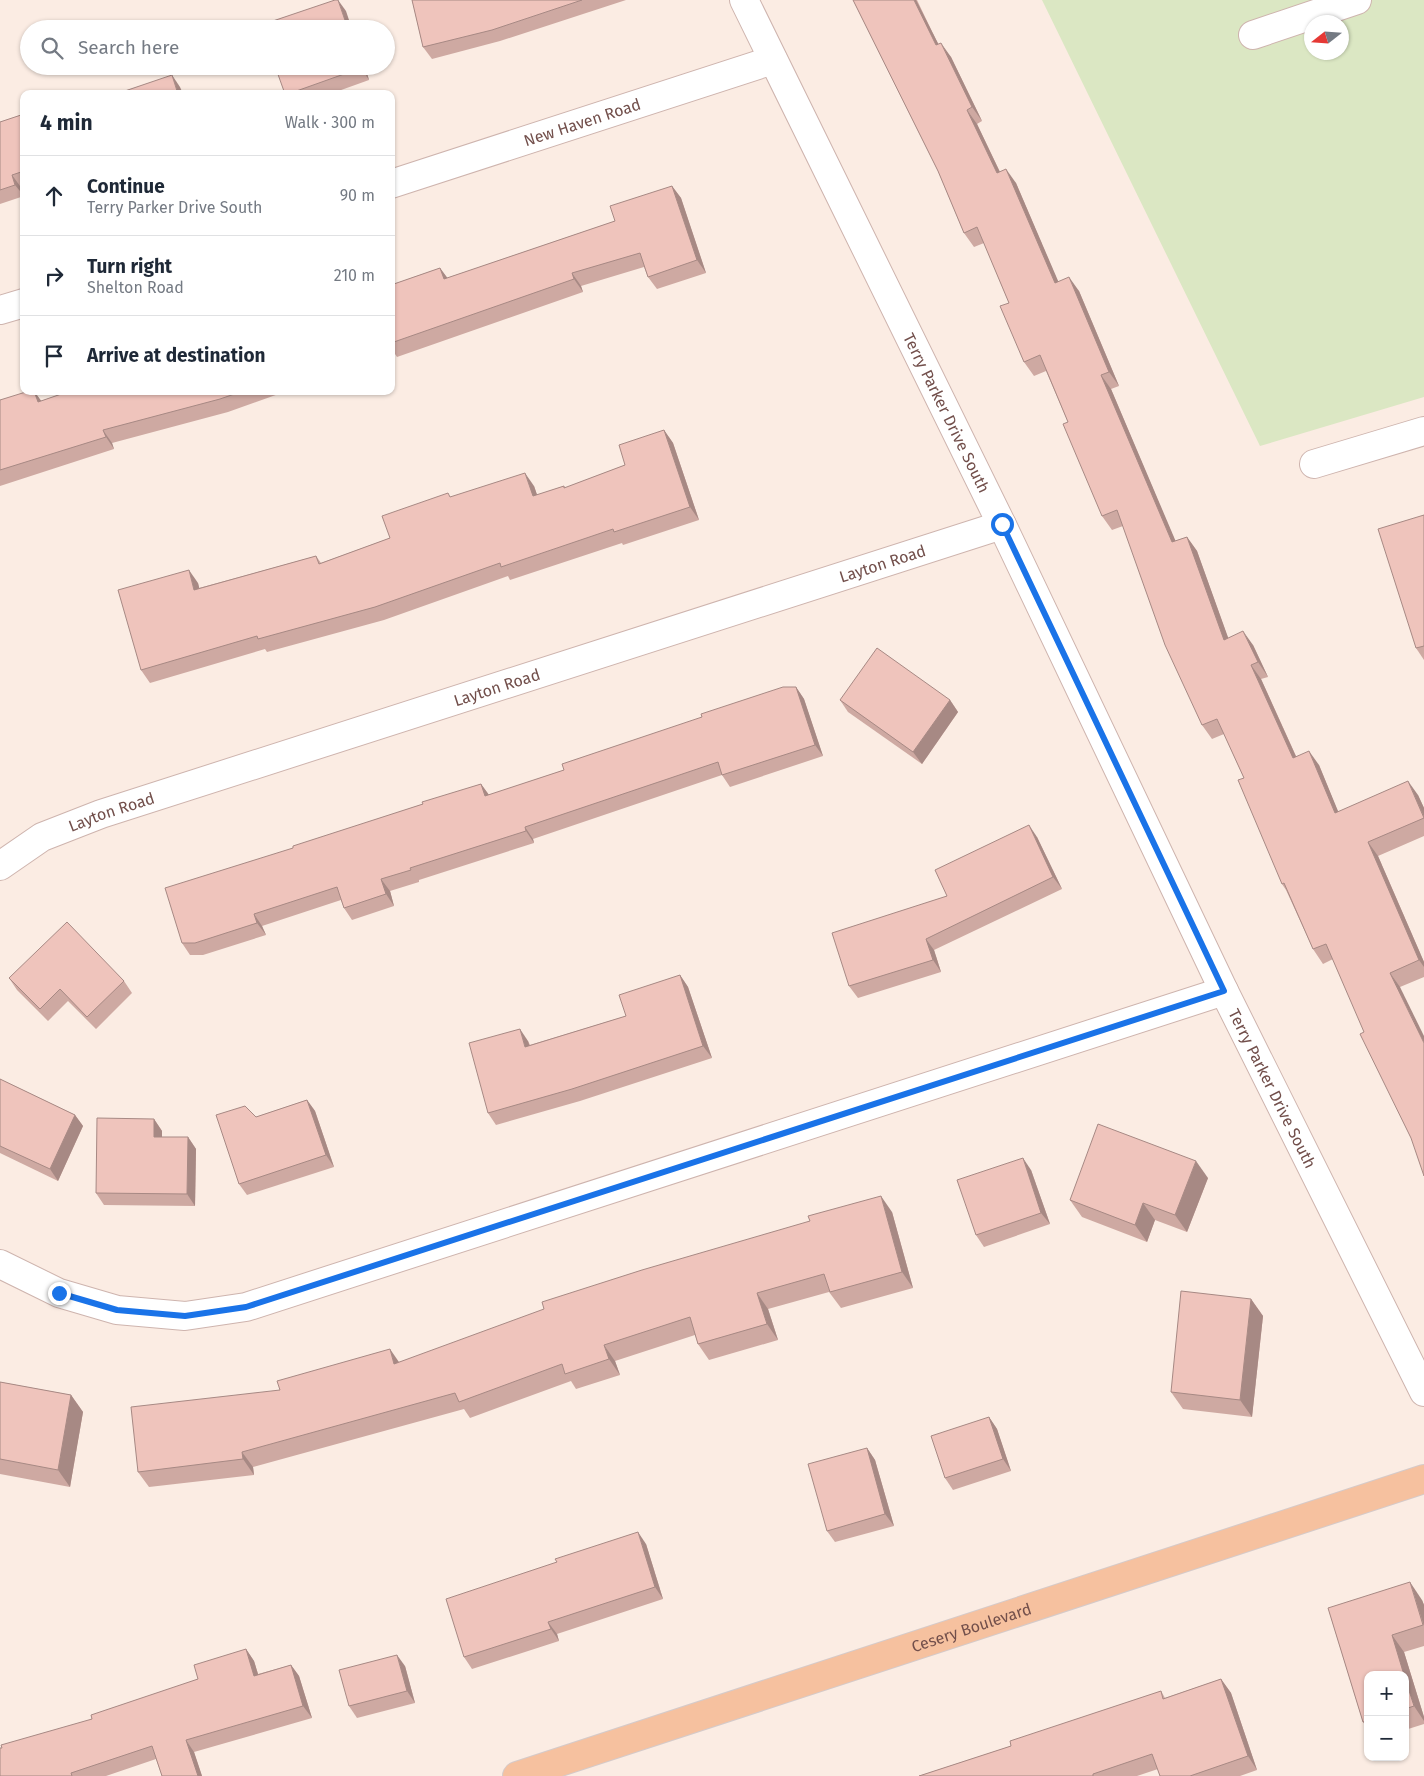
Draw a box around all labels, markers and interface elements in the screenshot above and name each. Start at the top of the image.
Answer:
north arrow [1304,15,1349,60]
search box [20,20,395,75]
icon: search [38,34,66,62]
text: Search here [78,36,179,59]
street label: New Haven Road [521,95,643,150]
text: 4 min [40,110,93,136]
text: Walk · 300 m [285,113,375,132]
text: Continue [87,175,165,198]
icon: ahead [40,182,68,210]
text: 90 m [340,186,375,205]
text: Terry Parker Drive South [87,198,262,217]
text: Turn right [87,255,172,278]
icon: right [40,262,68,290]
text: 210 m [334,266,375,285]
text: Shelton Road [87,278,184,297]
street label: Terry Parker Drive South [899,330,994,496]
icon: arrive [40,342,68,370]
text: Arrive at destination [87,344,266,367]
route start [991,513,1014,536]
street label: Layton Road [837,541,928,587]
street label: Layton Road [451,665,543,710]
street label: Layton Road [66,788,157,836]
street label: Terry Parker Drive South [1224,1006,1320,1171]
route end [48,1282,71,1305]
street label: Cesery Boulevard [909,1599,1034,1656]
map controls [1364,1671,1409,1761]
button: + [1364,1671,1409,1716]
button: − [1364,1716,1409,1761]

